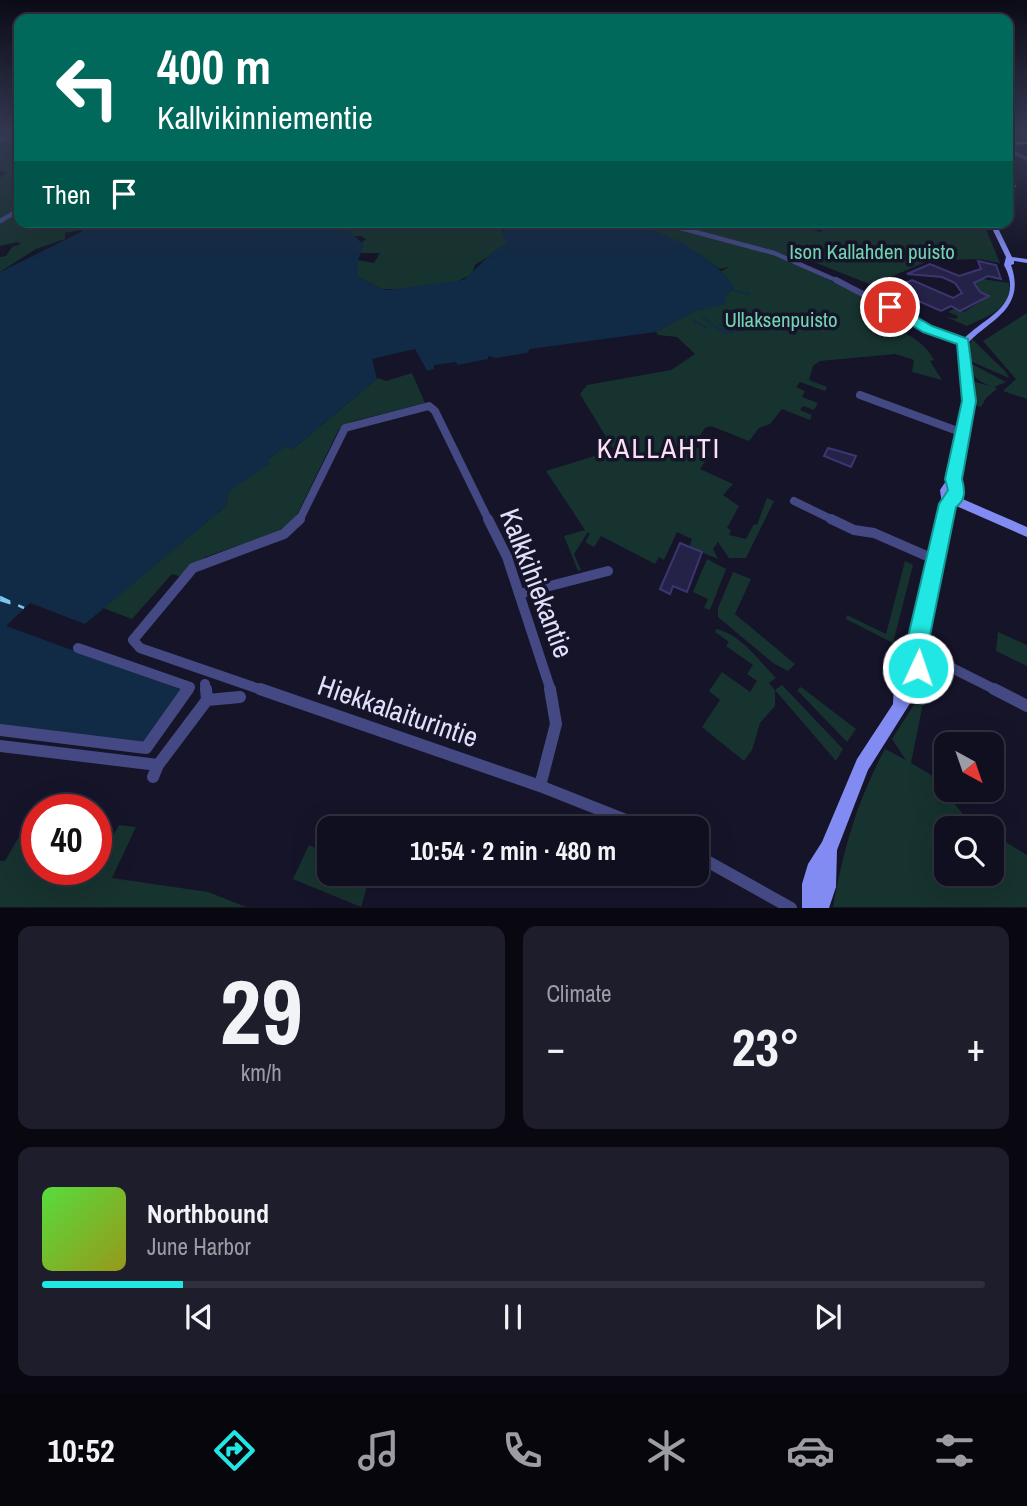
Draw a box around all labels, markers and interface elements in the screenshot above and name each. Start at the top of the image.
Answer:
text: 400 m [157,33,271,99]
icon: left [42,42,133,133]
text: Kallvikinniementie [157,96,373,139]
icon: arrive [105,175,143,213]
text: Then [42,177,91,212]
park label: Ison Kallahden puisto [789,237,955,266]
pin [860,277,920,337]
icon: arrive [871,288,909,326]
park label: Ullaksenpuisto [725,305,837,334]
district label: KALLAHTI [597,429,721,467]
street label: Kalkkihiekantie [491,503,583,663]
position arrow [881,631,955,705]
street label: Hiekkalaiturintie [313,666,483,756]
north arrow [934,732,1004,802]
map controls [934,732,1004,886]
speed limit sign: 40 [21,794,112,885]
button: search [934,816,1004,886]
text: 10:54 · 2 min · 480 m [410,833,616,868]
text: 29 [220,950,303,1072]
text: Climate [547,978,611,1009]
text: 23° [732,1012,800,1082]
text: − [547,1022,565,1073]
text: + [967,1022,985,1073]
text: km/h [241,1057,282,1088]
text: Northbound [147,1196,269,1231]
text: June Harbor [147,1231,251,1262]
icon: previous [180,1298,218,1336]
icon: pause [494,1298,532,1336]
icon: next [809,1298,847,1336]
icon: directions [210,1426,259,1475]
icon: music [354,1426,403,1475]
icon: phone [498,1426,547,1475]
icon: climate [642,1426,691,1475]
icon: car [786,1426,835,1475]
icon: filters [930,1426,979,1475]
text: 10:52 [48,1429,115,1472]

